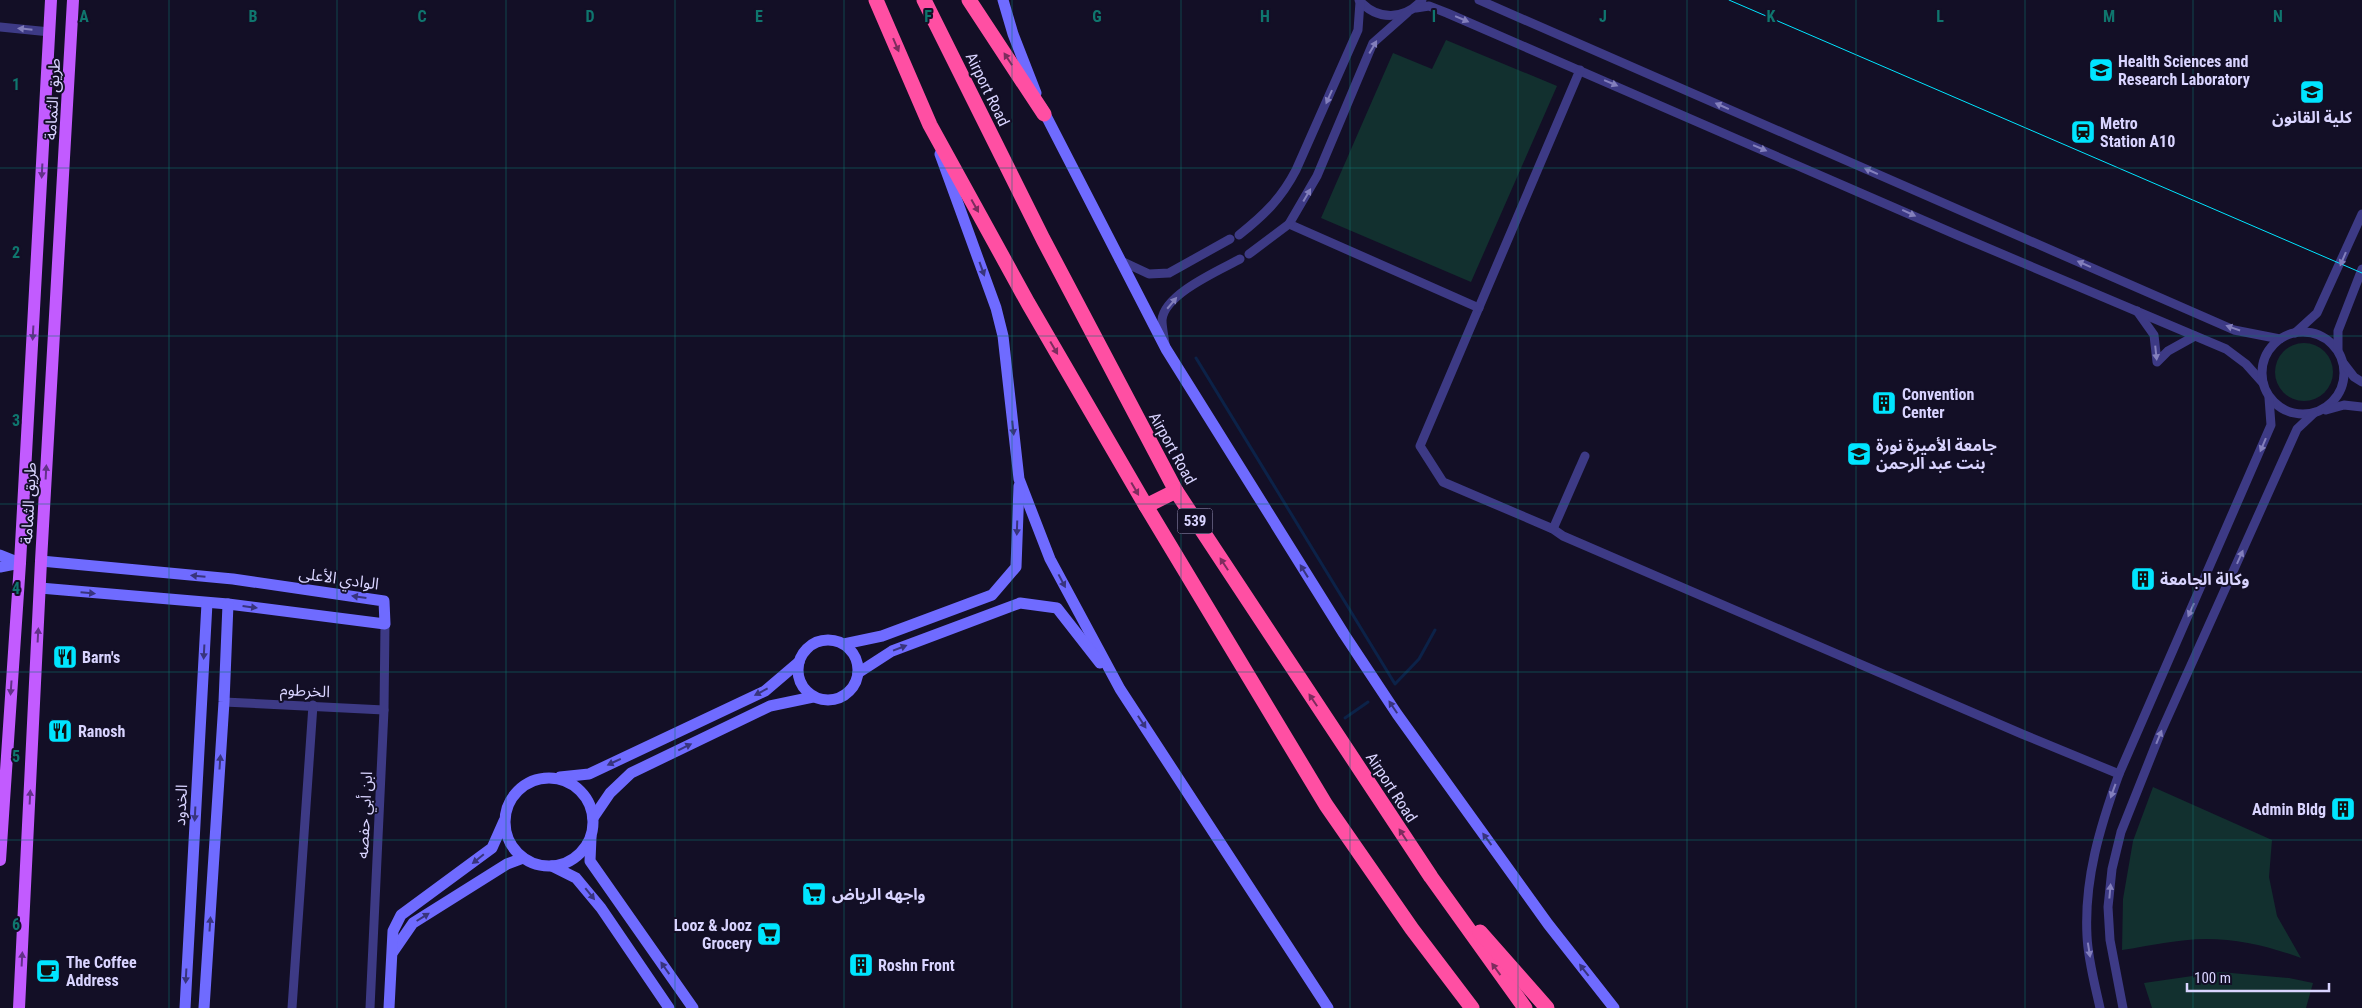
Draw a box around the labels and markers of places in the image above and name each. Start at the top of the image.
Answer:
place label: Health Sciences and Research Laboratory [2118,52,2250,89]
school or university icon: Health Sciences and Research Laboratory [2088,57,2114,83]
school or university icon: كلية القانون [2299,79,2325,105]
place label: كلية القانون [2272,108,2353,127]
place label: Metro Station A10 [2100,114,2175,151]
station icon: Metro Station A10 [2070,119,2096,145]
place label: Convention Center [1902,385,1974,422]
building icon: Convention Center [1871,390,1897,416]
place label: جامعة الأميرة نورة بنت عبد الرحمن [1876,436,1997,473]
school or university icon: جامعة الأميرة نورة بنت عبد الرحمن [1846,441,1872,467]
building icon: وكالة الجامعة [2130,566,2156,592]
place label: وكالة الجامعة [2160,570,2249,589]
restaurant icon: Barn's [52,644,78,670]
place label: Barn's [82,648,120,667]
restaurant icon: Ranosh [47,718,73,744]
place label: Ranosh [78,722,125,741]
building icon: Admin Bldg [2330,796,2356,822]
place label: Admin Bldg [2252,800,2326,819]
supermarket icon: واجهه الرياض [801,881,827,907]
place label: واجهه الرياض [832,885,926,904]
place label: Looz & Jooz Grocery [674,916,752,953]
supermarket icon: Looz & Jooz Grocery [756,921,782,947]
building icon: Roshn Front [848,952,874,978]
place label: The Coffee Address [66,953,137,990]
place label: Roshn Front [878,956,955,975]
cafe icon: The Coffee Address [35,958,61,984]

